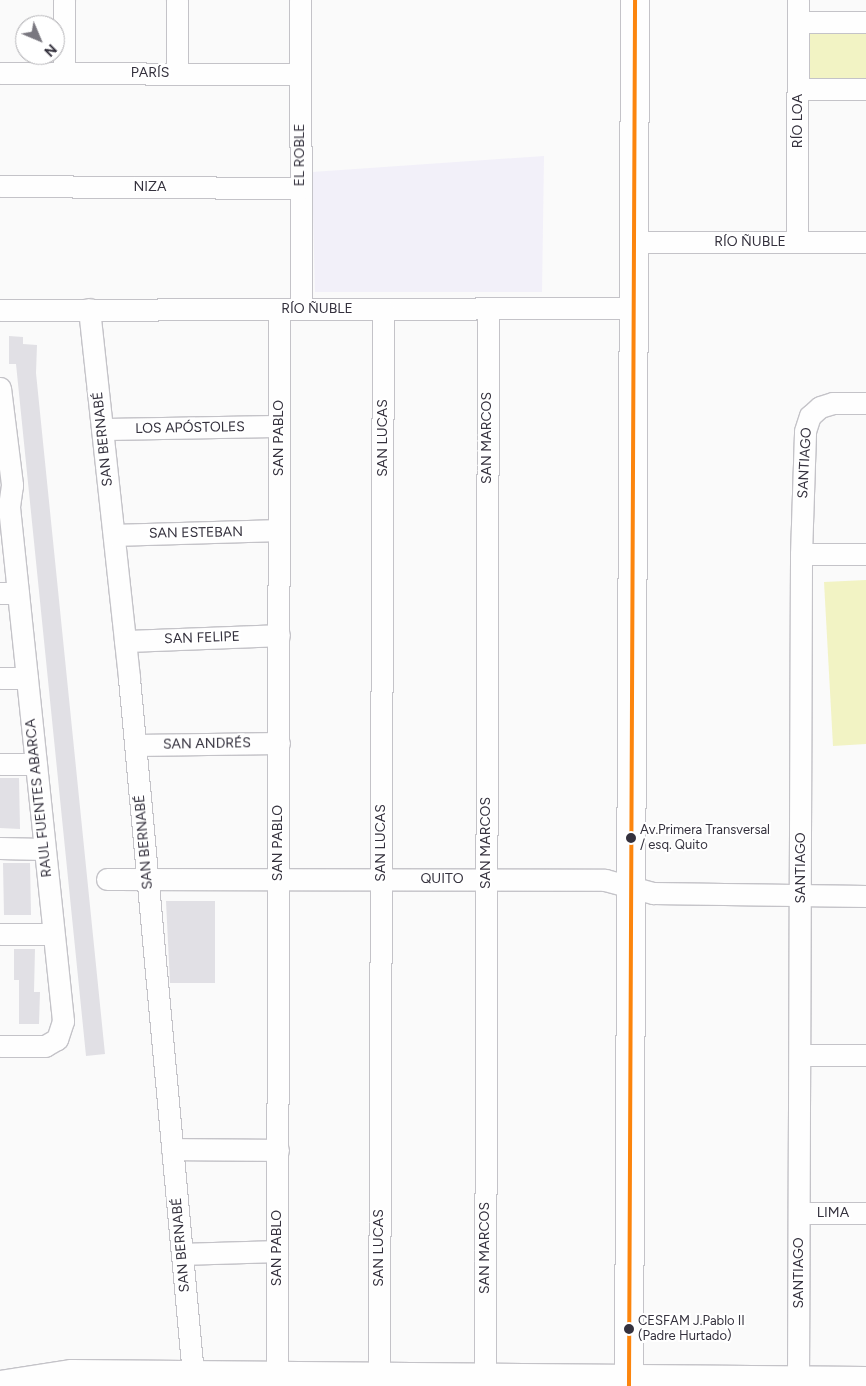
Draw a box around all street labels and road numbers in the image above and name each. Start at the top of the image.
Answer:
street label: PARÍS [131,65,169,81]
street label: RÍO LOA [790,94,806,148]
street label: EL ROBLE [292,124,308,186]
street label: NIZA [133,179,167,195]
street label: RÍO ÑUBLE [714,234,786,250]
street label: RÍO ÑUBLE [281,301,353,317]
street label: SAN BERNABÉ [90,391,116,487]
street label: SAN MARCOS [479,392,495,484]
street label: SAN LUCAS [375,399,391,477]
street label: SAN PABLO [271,400,287,476]
street label: LOS APÓSTOLES [135,419,245,437]
street label: SANTIAGO [795,427,815,499]
street label: SAN ESTEBAN [149,524,243,542]
street label: SAN FELIPE [164,628,240,648]
street label: RAUL FUENTES ABARCA [22,718,56,878]
street label: SAN ANDRÉS [163,735,251,753]
street label: SAN BERNABÉ [131,794,157,890]
street label: SAN MARCOS [478,797,494,889]
street label: SAN LUCAS [373,804,389,882]
street label: SAN PABLO [270,805,286,881]
street label: SANTIAGO [793,832,809,904]
street label: QUITO [420,871,464,887]
street label: SAN BERNABÉ [168,1197,194,1293]
street label: SAN MARCOS [477,1202,493,1294]
street label: LIMA [817,1205,849,1221]
street label: SAN LUCAS [371,1209,387,1287]
street label: SAN PABLO [269,1210,285,1286]
street label: SANTIAGO [791,1237,807,1309]

